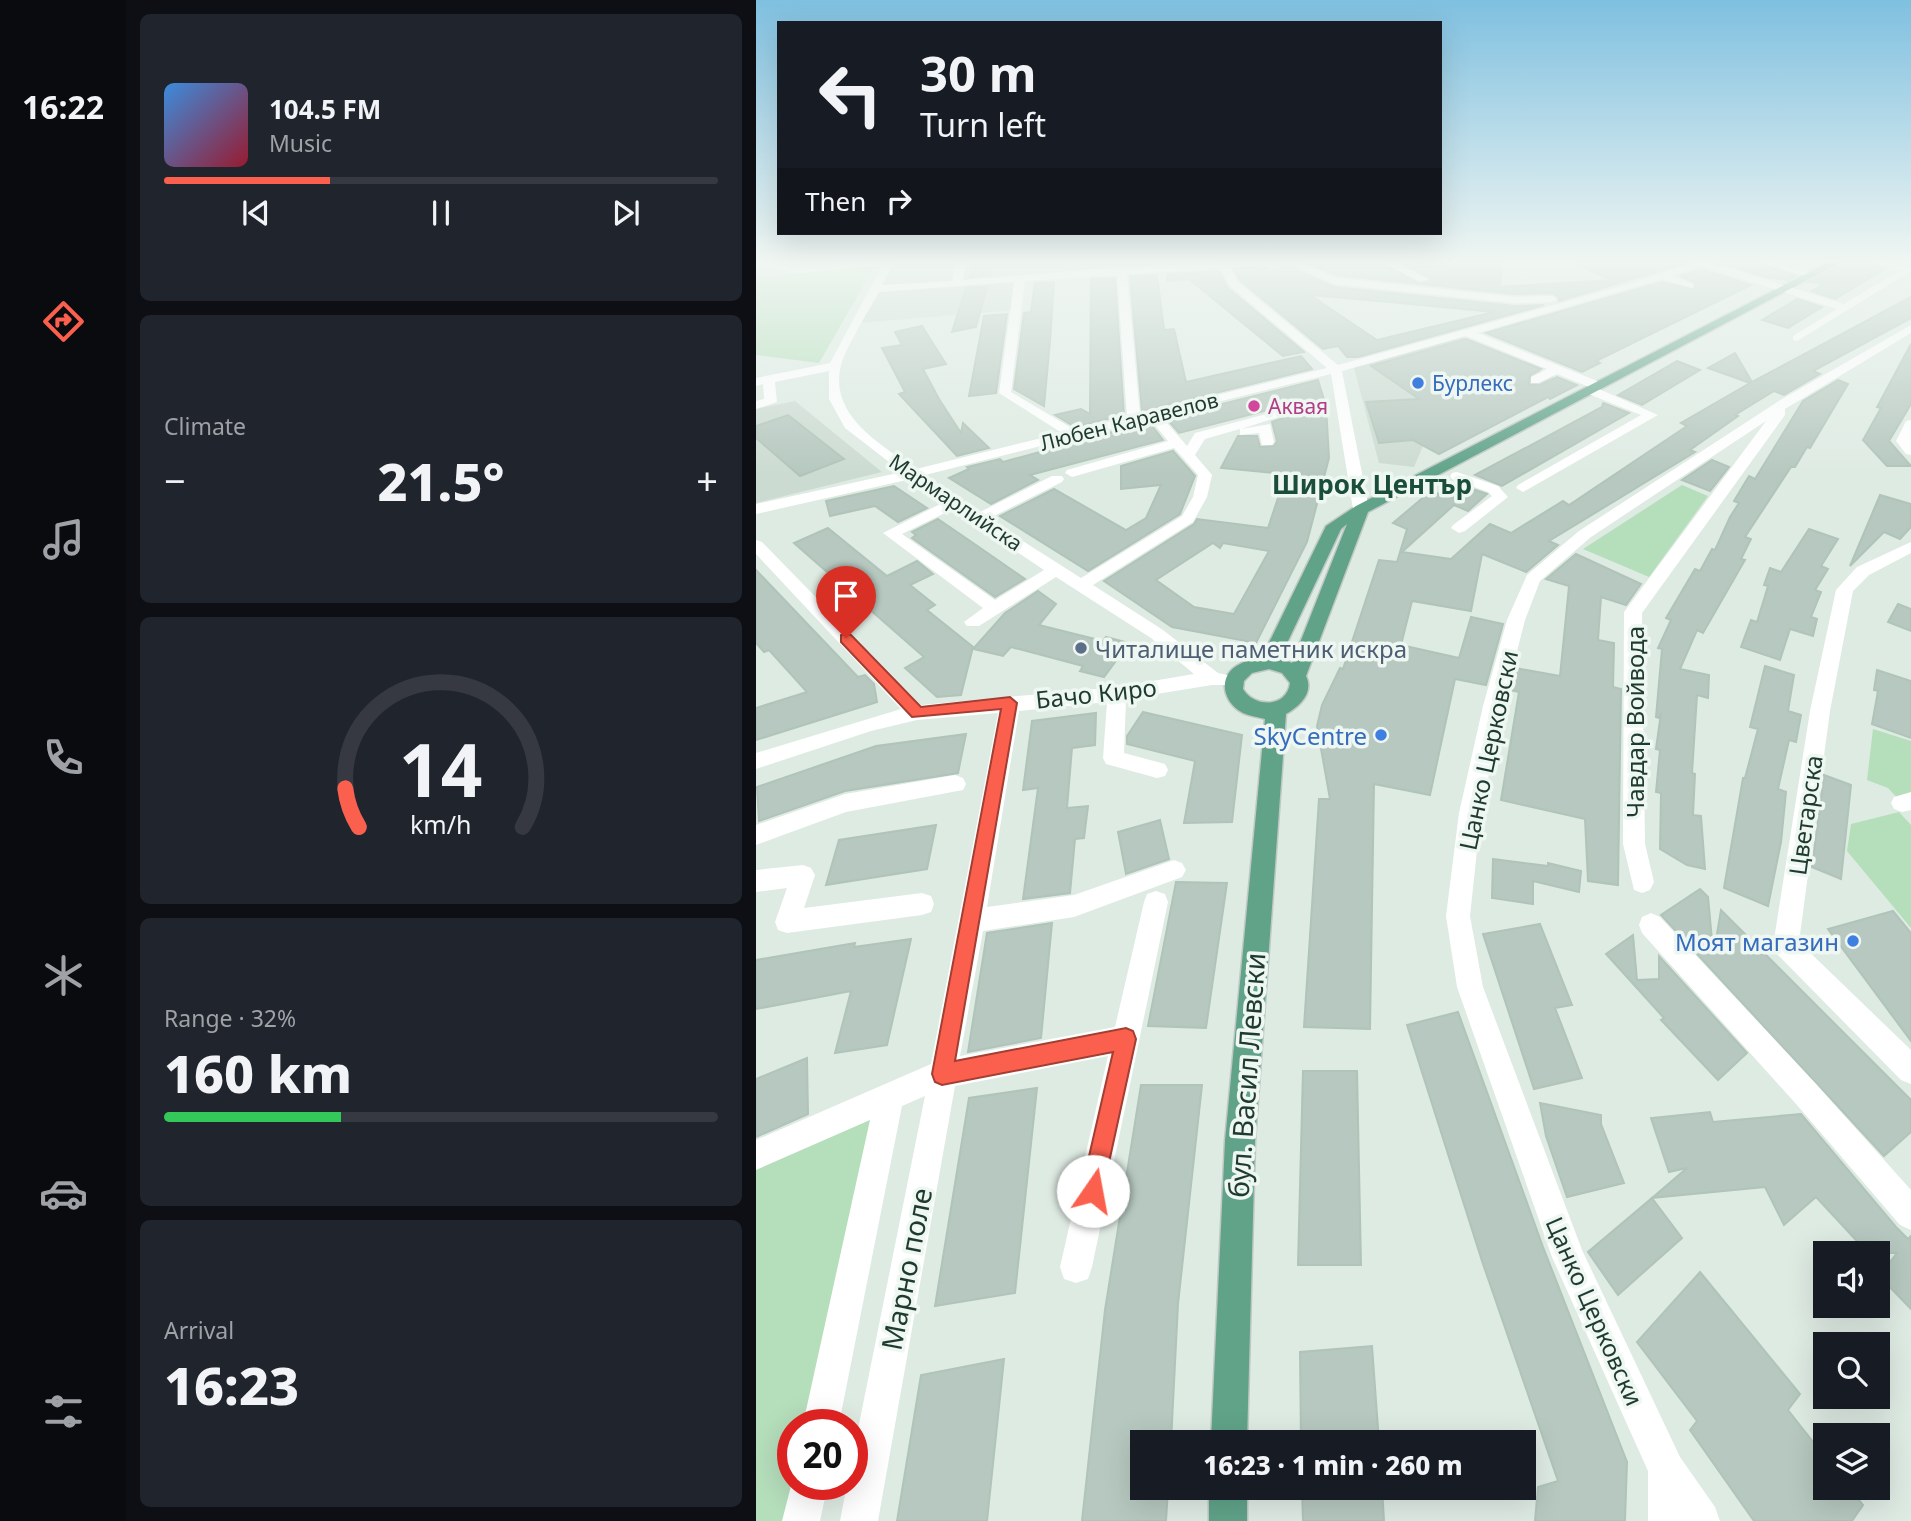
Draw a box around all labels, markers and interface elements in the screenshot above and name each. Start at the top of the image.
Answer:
text: 30 m [920,40,1037,106]
icon: left [805,49,896,140]
text: 16:22 [22,85,104,128]
text: 104.5 FM [269,91,381,127]
text: Turn left [920,103,1046,146]
text: Music [269,127,332,159]
icon: right [880,182,918,220]
text: Then [805,183,866,219]
icon: previous [237,194,275,232]
icon: pause [422,194,460,232]
icon: next [607,194,645,232]
icon: directions [39,297,88,346]
place label: Бурлекс [1432,369,1513,397]
marker: Бурлекс [1410,375,1426,391]
street label: Любен Каравелов [1037,385,1221,457]
place label: Аквая [1268,392,1328,420]
marker: Аквая [1246,398,1262,414]
text: Climate [164,410,246,442]
text: 21.5° [378,445,504,516]
street label: Мармарлийска [884,447,1028,557]
text: − [164,454,186,506]
text: + [696,454,718,506]
district label: Широк Център [1272,466,1472,502]
icon: music [39,515,88,564]
pin [816,566,876,638]
icon: arrive [827,577,865,615]
street label: Чавдар Войвода [1618,626,1651,818]
place label: Читалище паметник искра [1095,632,1407,665]
marker: Читалище паметник искра [1073,640,1089,656]
street label: Цанко Церковски [1451,647,1525,853]
street label: Бачо Киро [1034,670,1158,716]
text: 14 [399,719,483,818]
place label: SkyCentre [1254,719,1367,752]
marker: SkyCentre [1373,727,1389,743]
icon: phone [39,733,88,782]
street label: Цветарска [1780,753,1830,877]
text: km/h [410,806,472,840]
place label: Моят магазин [1675,925,1839,958]
marker: Моят магазин [1845,933,1861,949]
icon: climate [39,951,88,1000]
street label: бул. Васил Левски [1218,951,1274,1199]
text: Range · 32% [164,1002,296,1034]
text: 160 km [164,1037,352,1108]
position arrow [1056,1154,1130,1228]
icon: car [39,1169,88,1218]
street label: Марно поле [872,1185,940,1353]
street label: Цанко Церковски [1538,1211,1652,1411]
map controls [1813,1241,1890,1500]
button: sound [1813,1241,1890,1318]
text: Arrival [164,1314,234,1346]
button: search [1813,1332,1890,1409]
text: 16:23 [164,1349,299,1420]
icon: filters [39,1387,88,1436]
speed limit sign: 20 [777,1409,868,1500]
button: layers [1813,1423,1890,1500]
text: 16:23 · 1 min · 260 m [1203,1447,1463,1483]

